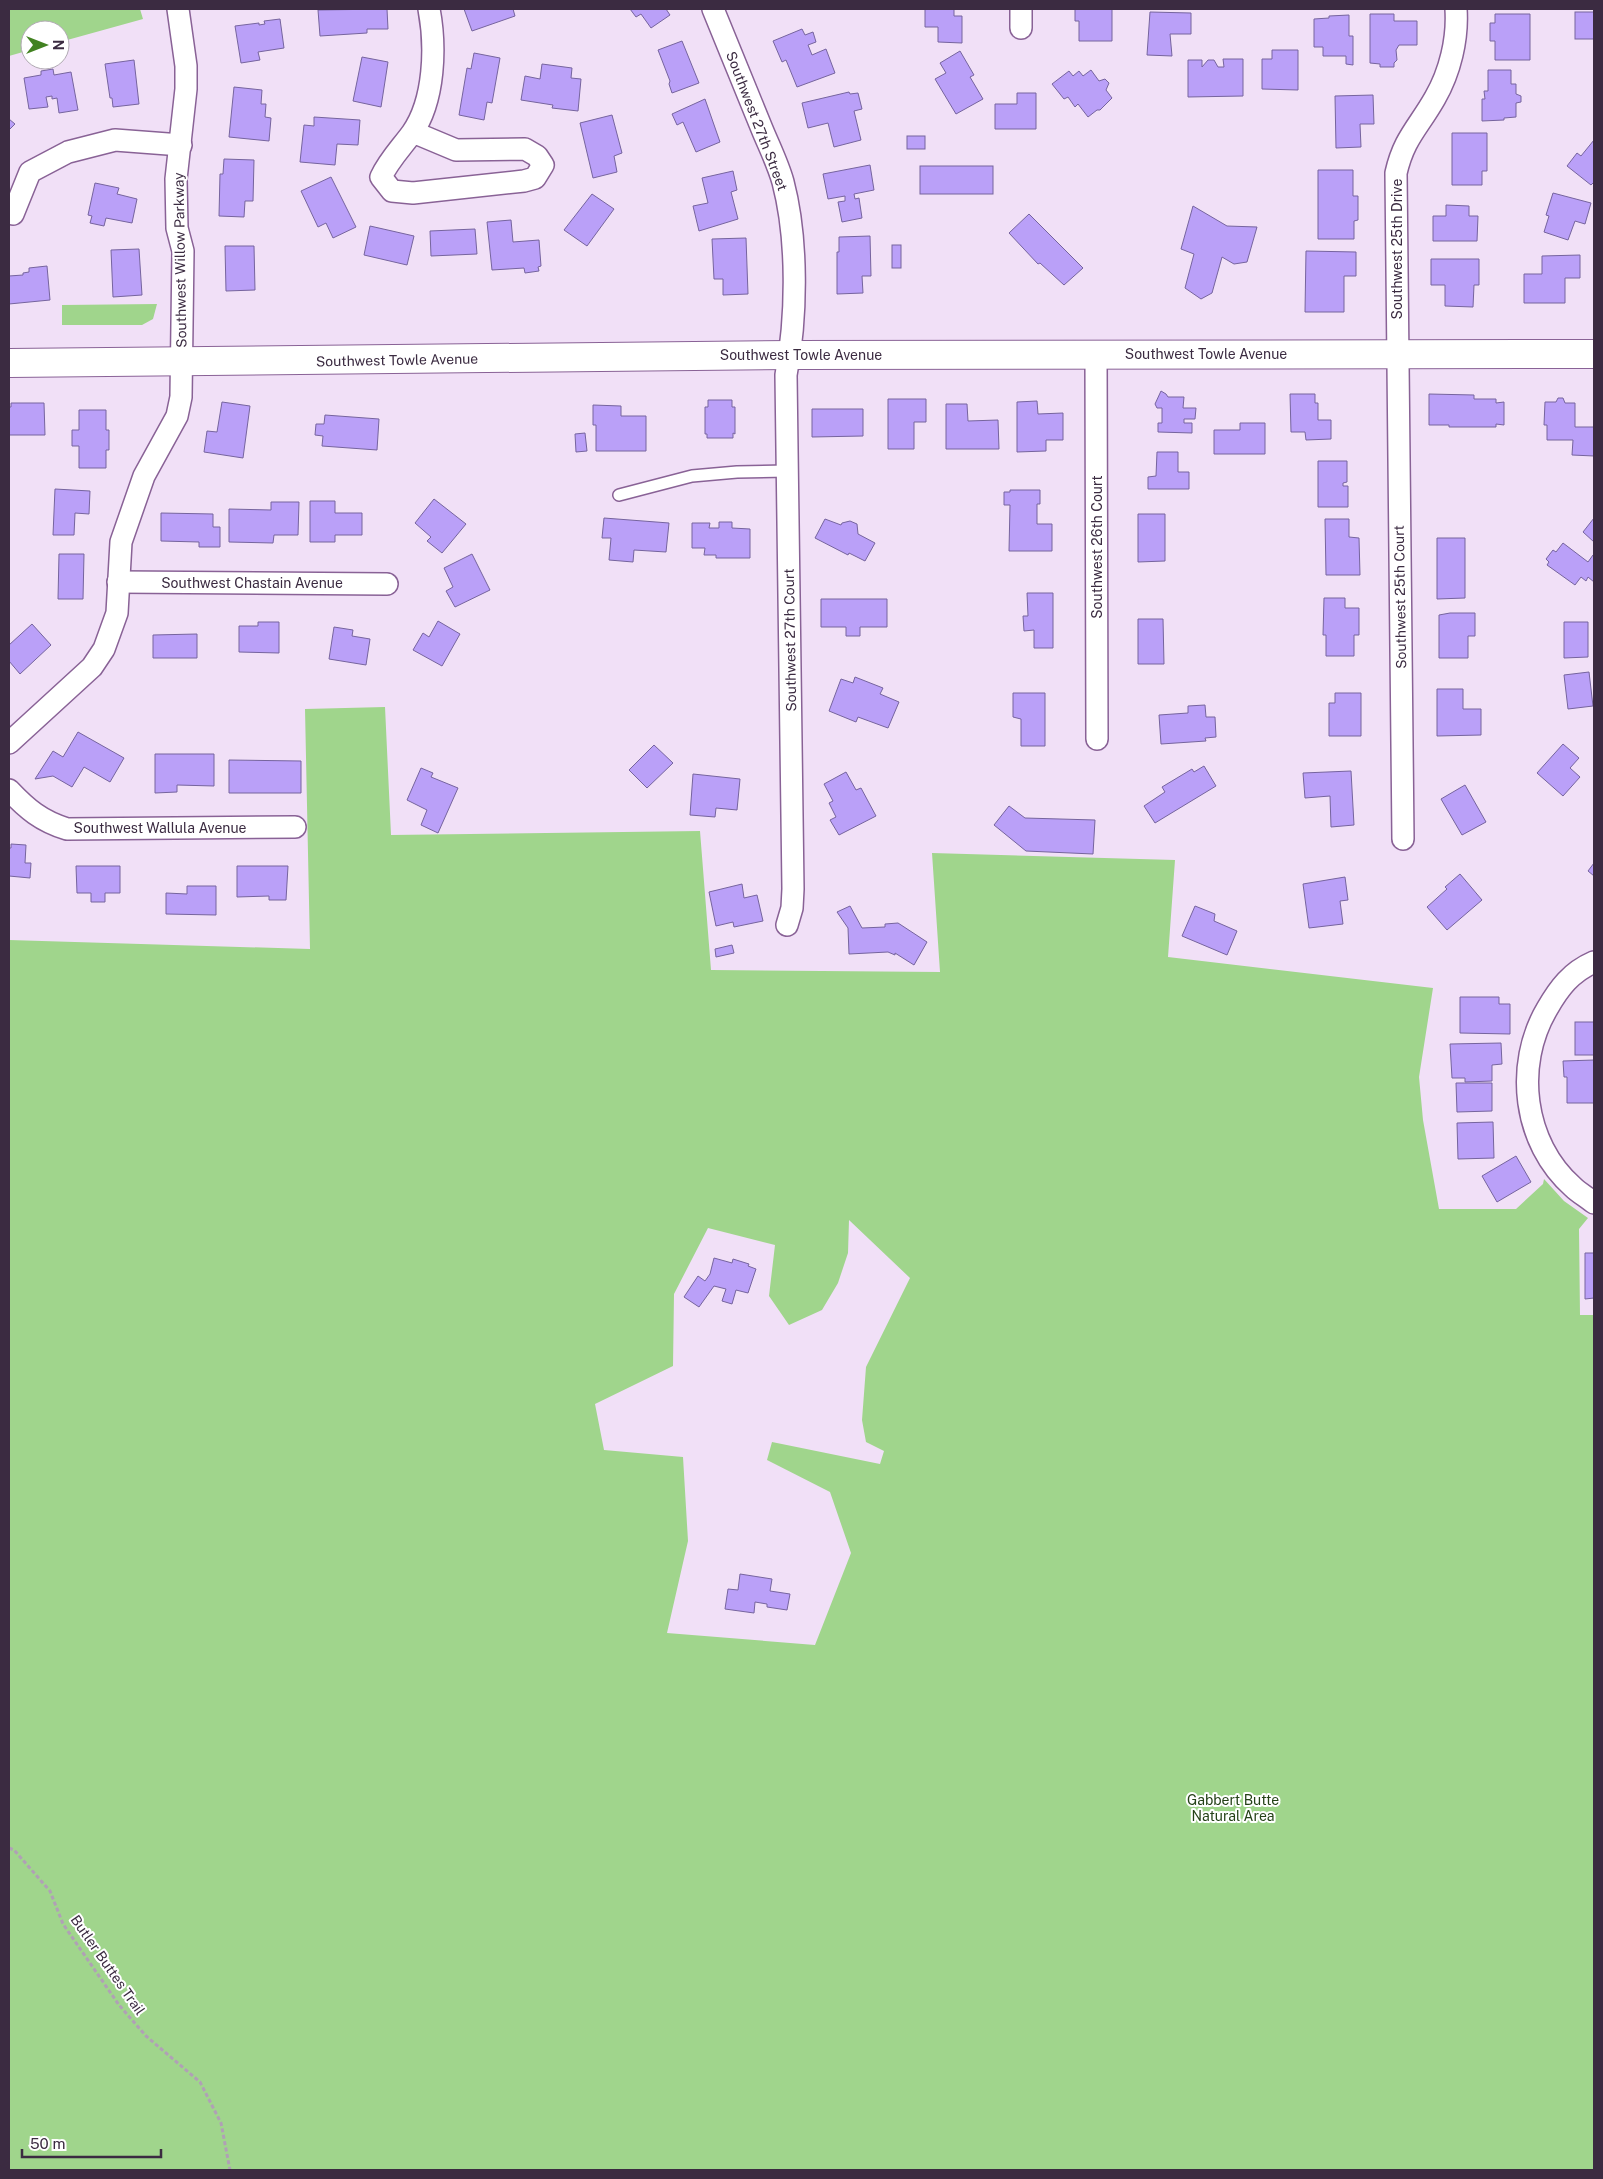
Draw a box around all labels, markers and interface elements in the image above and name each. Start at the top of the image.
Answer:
north arrow [20,20,70,70]
text: N [50,40,66,50]
street label: Southwest 27th Street [723,49,791,193]
street label: Southwest Willow Parkway [170,172,190,348]
street label: Southwest 25th Drive [1389,179,1405,319]
street label: Southwest Towle Avenue [1125,346,1287,362]
street label: Southwest Towle Avenue [720,347,882,363]
street label: Southwest Towle Avenue [316,351,478,369]
street label: Southwest 26th Court [1089,475,1105,619]
street label: Southwest 25th Court [1391,525,1409,669]
street label: Southwest 27th Court [781,568,799,712]
street label: Southwest Chastain Avenue [161,575,343,591]
street label: Southwest Wallula Avenue [74,820,247,836]
park label: Gabbert Butte Natural Area [1187,1792,1279,1824]
street label: Butler Buttes Trail [68,1912,148,2018]
scale bar [22,2126,161,2158]
text: 50 m [30,2135,65,2152]

